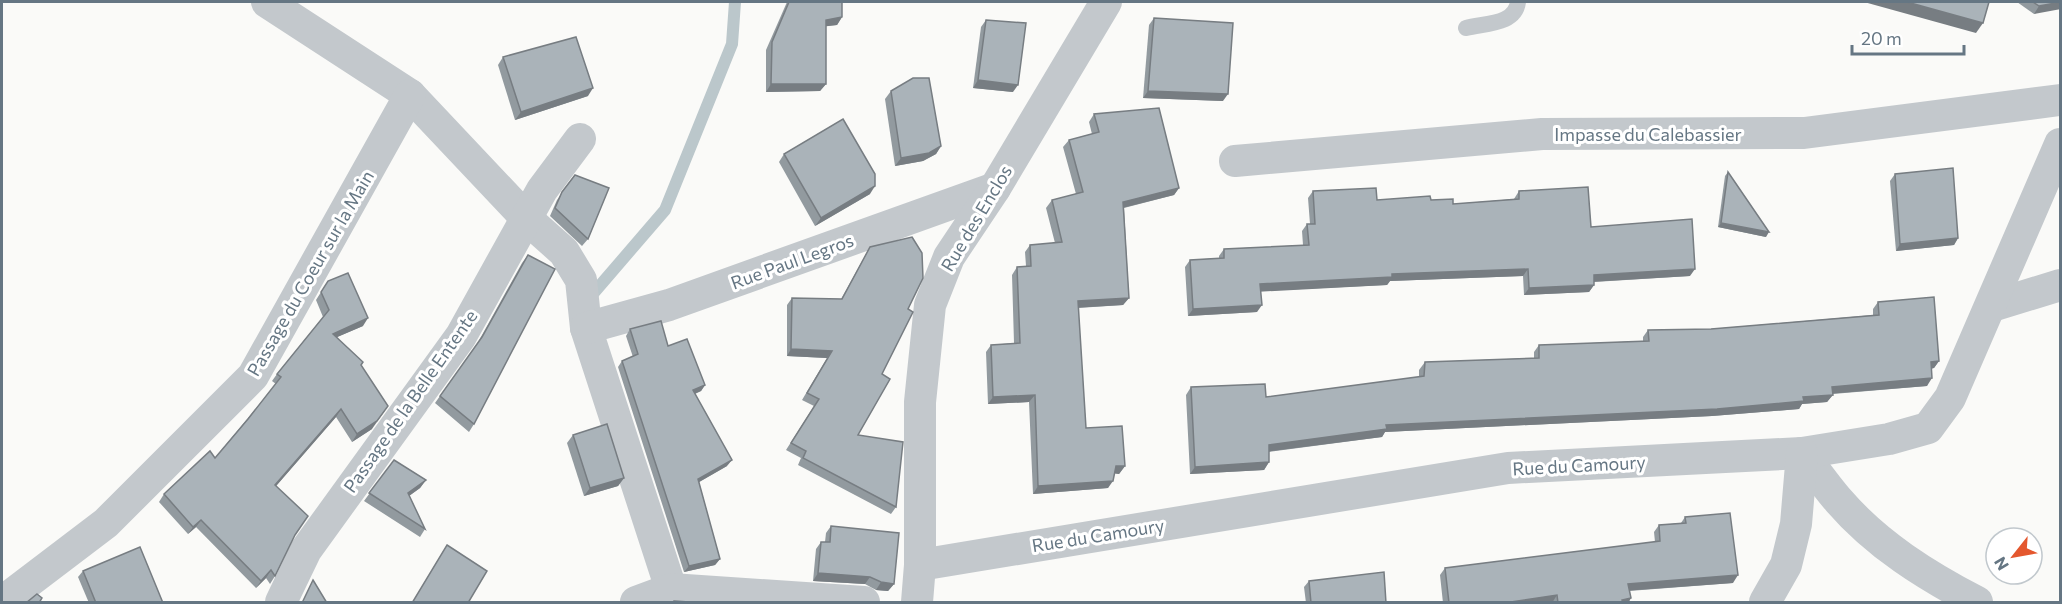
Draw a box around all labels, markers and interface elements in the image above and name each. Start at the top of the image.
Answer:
scale bar [1852,18,1964,56]
text: 20 m [1861,27,1902,49]
street label: Impasse du Calebassier [1554,123,1742,145]
street label: Rue des Enclos [936,161,1016,275]
street label: Passage du Coeur sur la Main [242,166,378,380]
street label: Rue Paul Legros [728,229,856,293]
street label: Passage de la Belle Entente [339,305,481,497]
street label: Rue du Camoury [1512,451,1646,479]
street label: Rue du Camoury [1030,514,1166,556]
north arrow [1984,526,2044,586]
text: N [1989,554,2012,574]

